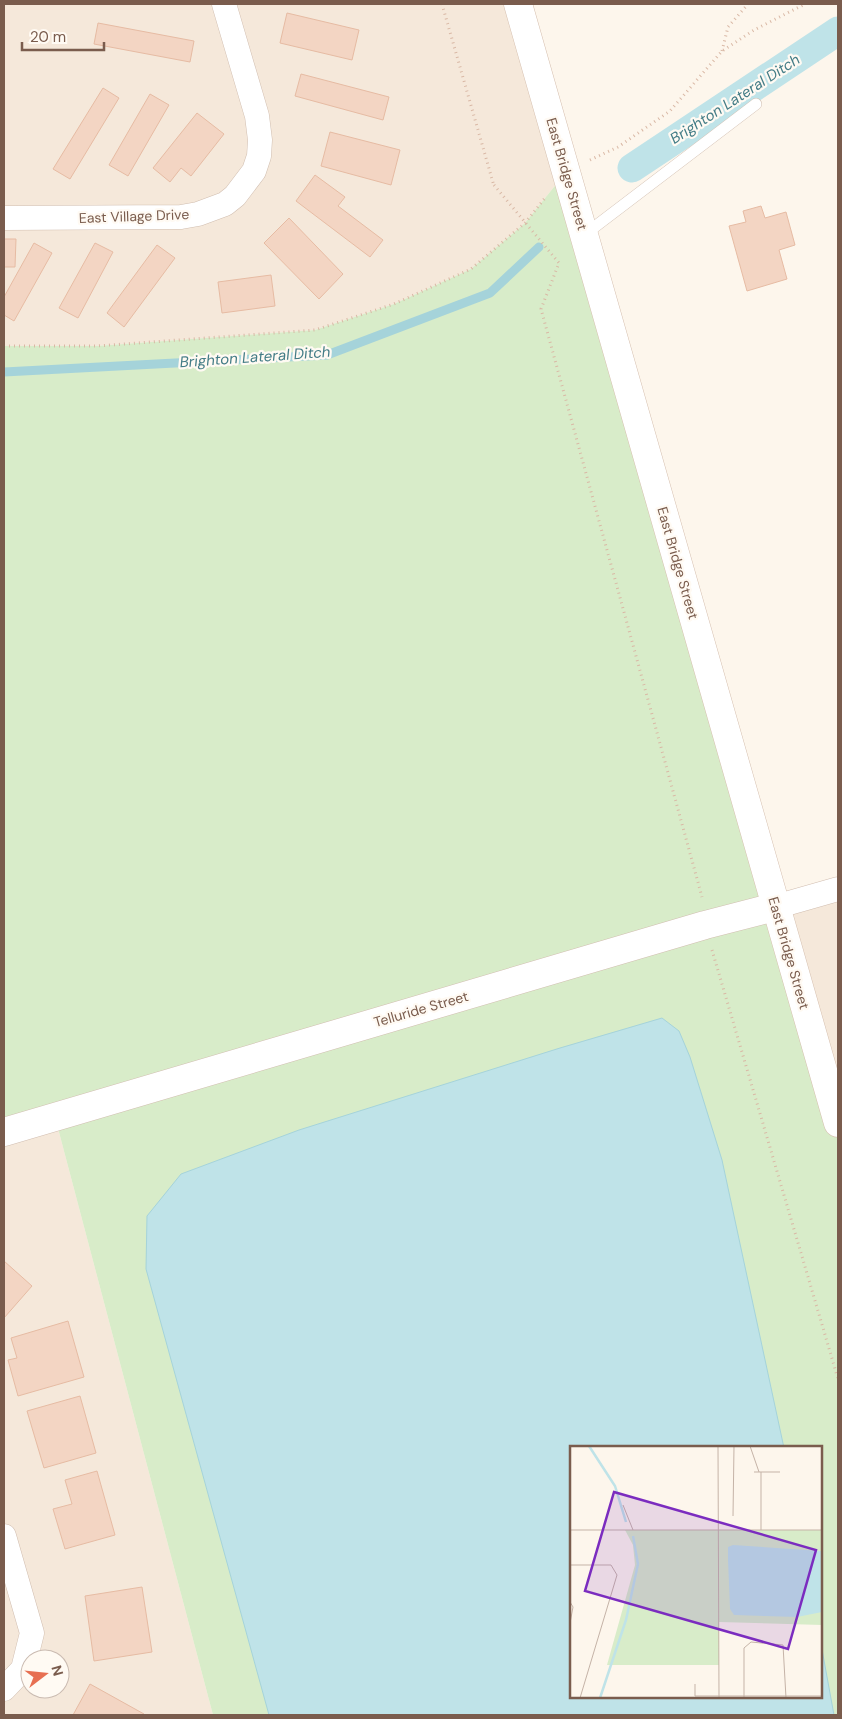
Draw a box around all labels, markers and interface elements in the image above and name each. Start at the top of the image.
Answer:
scale bar [22,20,105,52]
text: 20 m [30,27,66,47]
water label: Brighton Lateral Ditch [666,49,804,149]
street label: East Bridge Street [542,116,592,232]
street label: East Village Drive [79,205,190,227]
water label: Brighton Lateral Ditch [179,342,331,372]
street label: East Bridge Street [653,505,703,621]
street label: East Bridge Street [764,895,814,1011]
street label: Telluride Street [372,987,470,1031]
inset map [570,1446,822,1699]
north arrow [20,1649,70,1699]
text: N [47,1663,68,1678]

